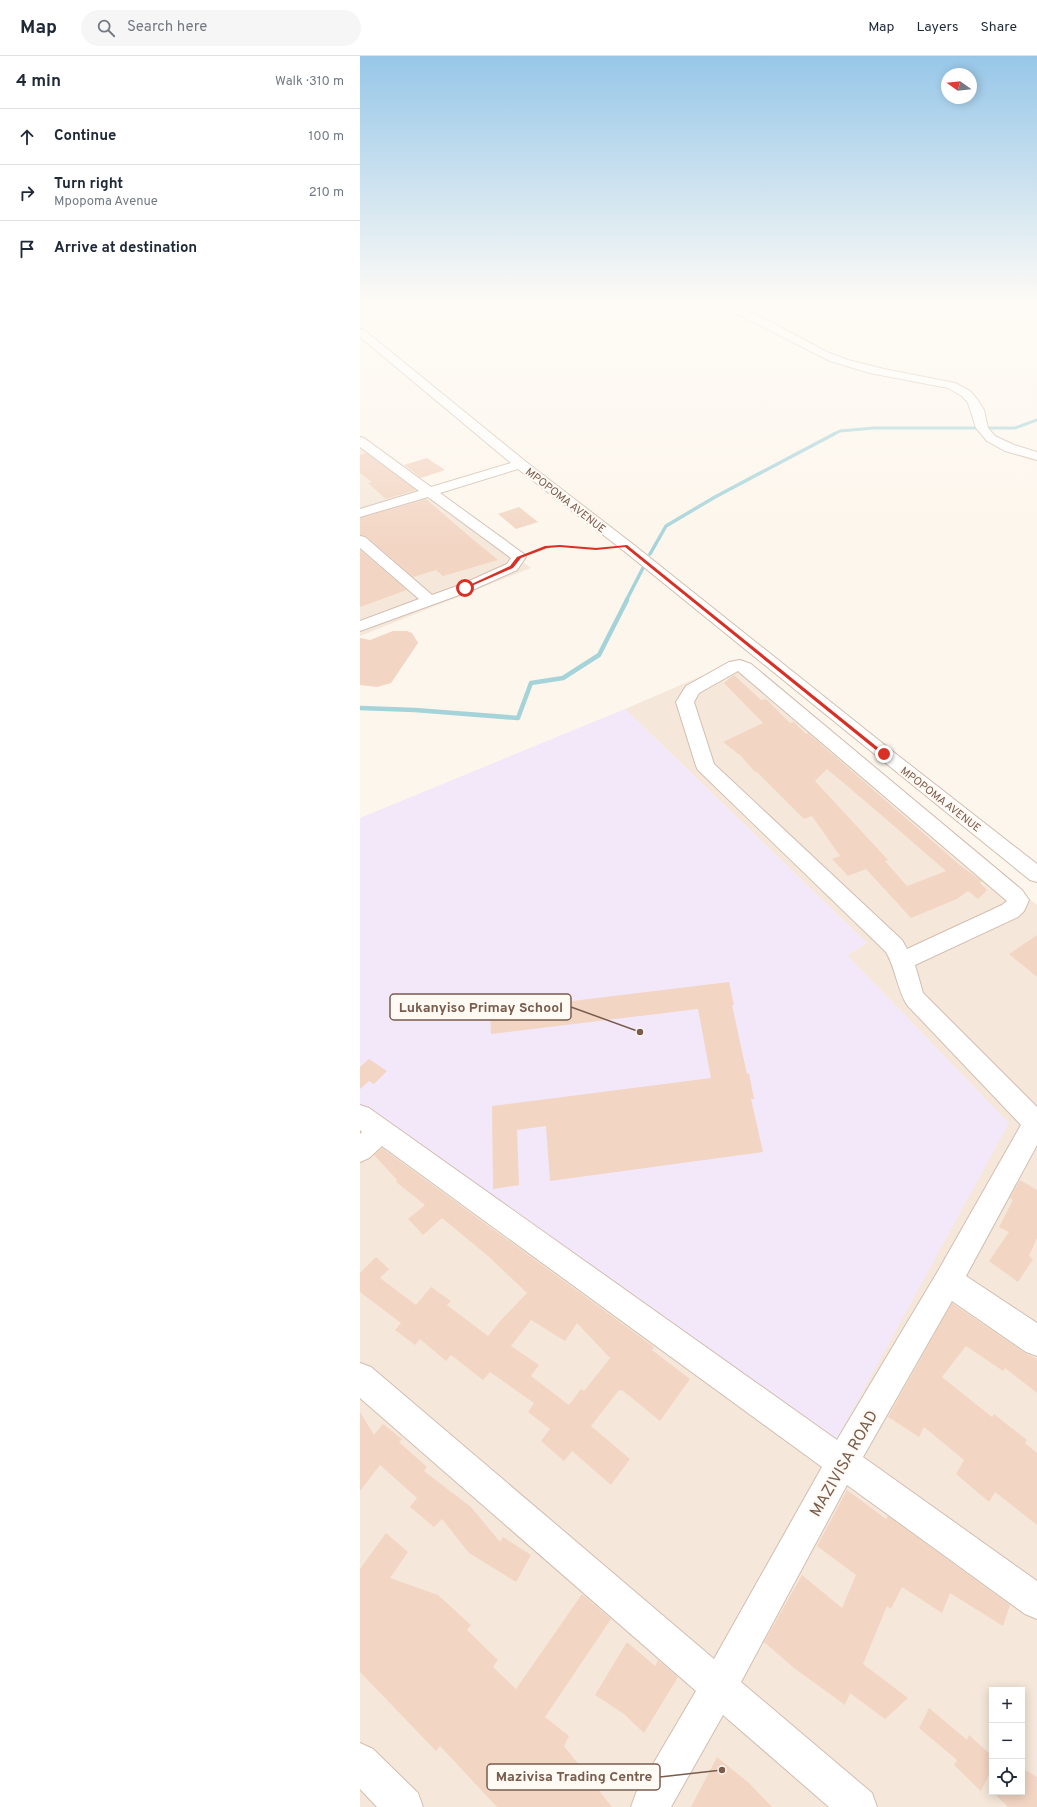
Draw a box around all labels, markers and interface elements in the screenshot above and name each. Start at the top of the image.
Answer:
search box [81,10,361,46]
text: Map [20,16,57,40]
icon: search [95,17,117,39]
text: Search here [127,18,207,37]
text: Map [868,19,894,36]
text: Layers [916,19,958,36]
text: Share [980,19,1017,36]
north arrow [941,68,977,104]
text: 4 min [16,71,61,93]
text: Walk · 310 m [275,74,344,90]
icon: ahead [16,126,38,148]
text: Continue [54,127,116,146]
text: 100 m [308,129,344,145]
text: Turn right [54,175,123,194]
icon: right [16,182,38,204]
text: 210 m [309,185,344,201]
text: Mpopoma Avenue [54,194,158,210]
icon: arrive [16,238,38,260]
text: Arrive at destination [54,239,197,258]
street label: MPOPOMA AVENUE [522,465,608,537]
route start [456,579,474,597]
route end [875,745,893,763]
street label: MPOPOMA AVENUE [897,764,983,836]
callout: Lukanyiso Primay School [390,994,571,1020]
text: Lukanyiso Primay School [399,1000,563,1017]
street label: MAZIVISA ROAD [806,1407,883,1521]
map controls [989,1687,1025,1795]
button: + [989,1687,1025,1723]
button: − [989,1723,1025,1759]
button: locate [989,1759,1025,1795]
callout: Mazivisa Trading Centre [487,1764,660,1790]
text: Mazivisa Trading Centre [496,1769,653,1786]

